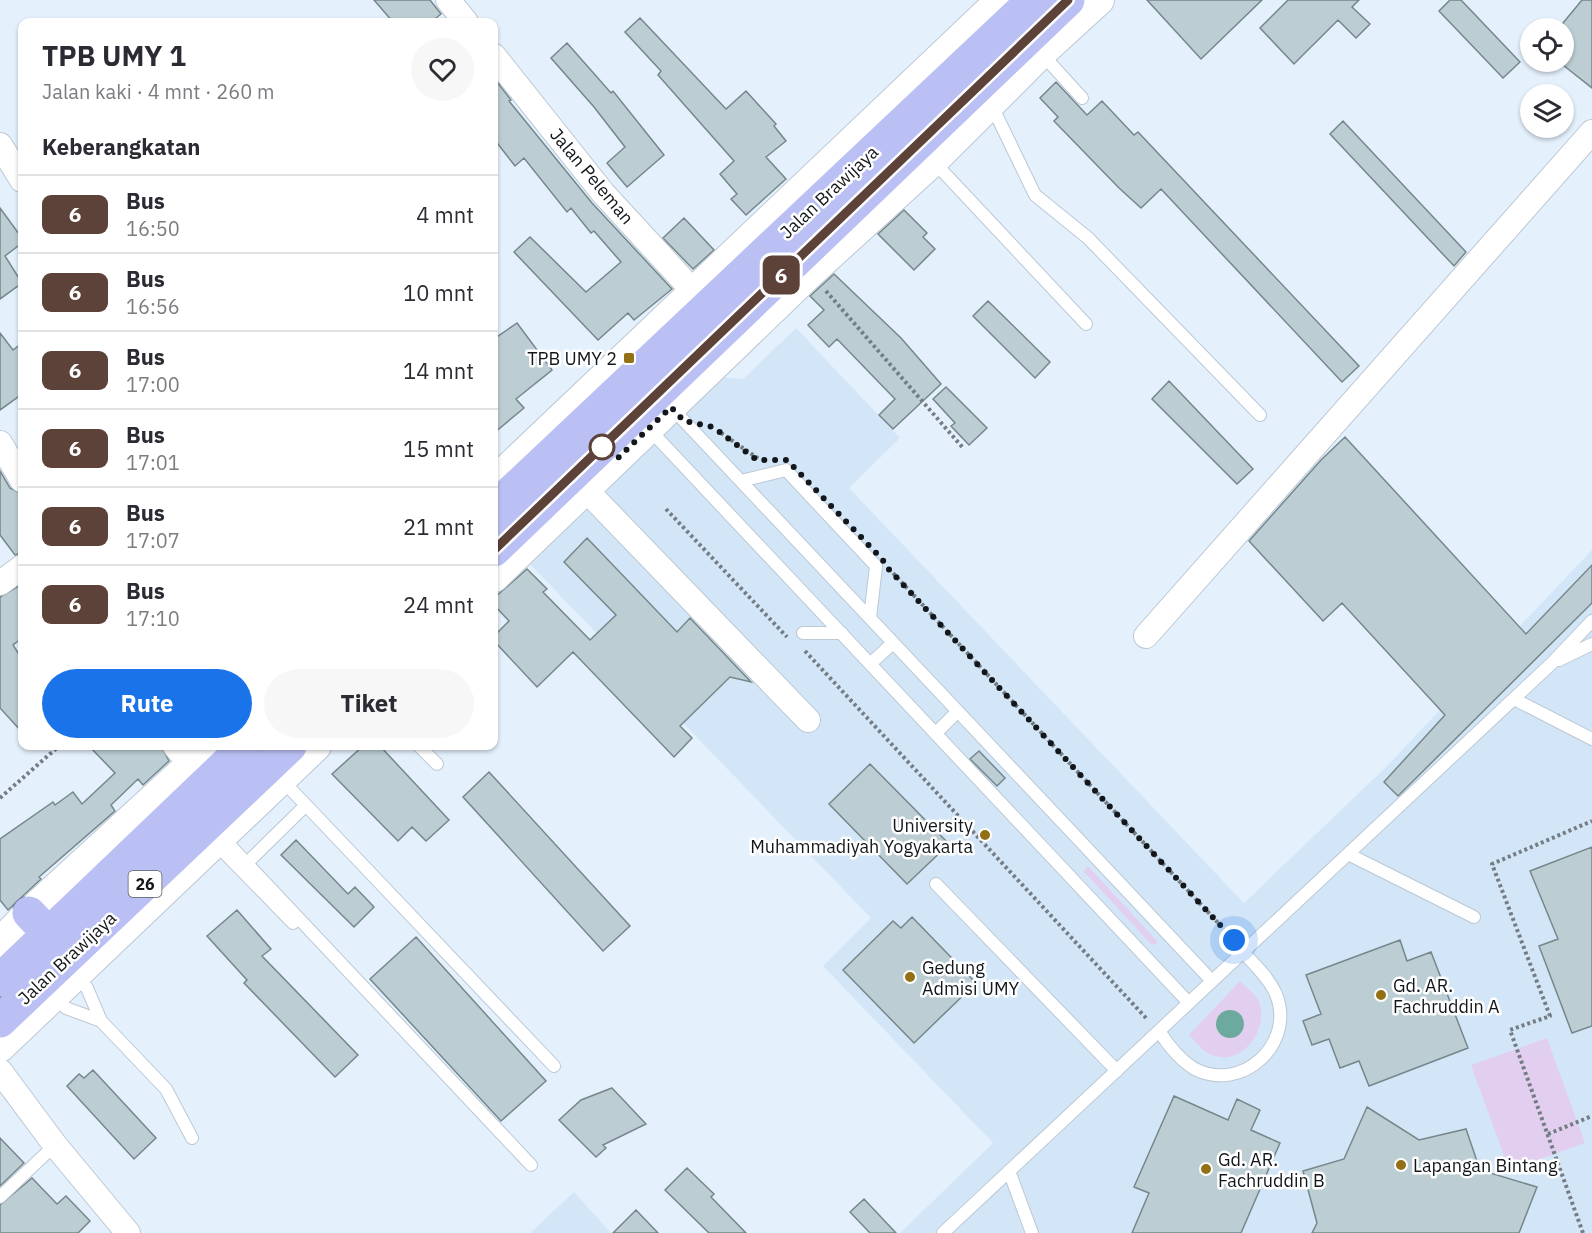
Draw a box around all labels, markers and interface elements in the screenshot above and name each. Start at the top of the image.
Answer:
map controls [1520,18,1574,138]
button: locate [1520,18,1574,72]
text: TPB UMY 1 [42,37,186,74]
button: heart [411,38,474,101]
text: Jalan kaki · 4 mnt · 260 m [42,78,274,105]
button: layers [1520,84,1574,138]
street label: Jalan Peleman [545,123,639,229]
text: Keberangkatan [42,132,200,161]
street label: Jalan Brawijaya [775,140,883,243]
text: Bus [126,186,165,215]
text: 6 [69,200,81,228]
text: 4 mnt [416,200,474,229]
text: 16:50 [126,215,180,242]
line badge: 6 [762,256,800,294]
text: 6 [775,261,787,289]
text: Bus [126,264,165,293]
text: 6 [69,278,81,306]
text: 10 mnt [403,278,474,307]
text: 16:56 [126,293,180,320]
text: Bus [126,342,165,371]
place label: TPB UMY 2 [527,347,617,370]
marker: TPB UMY 2 [622,351,636,365]
text: 6 [69,356,81,384]
text: 14 mnt [403,356,474,385]
text: 17:00 [126,371,180,398]
text: Bus [126,420,165,449]
text: 6 [69,434,81,462]
text: 15 mnt [403,434,474,463]
unlabelled marker [589,434,615,460]
text: 17:01 [126,449,180,476]
text: Bus [126,498,165,527]
text: 6 [69,512,81,540]
text: 21 mnt [403,512,474,541]
text: 17:07 [126,527,180,554]
text: Bus [126,576,165,605]
text: 6 [69,590,81,618]
text: 24 mnt [403,590,474,619]
text: 17:10 [126,605,180,632]
button: Rute [42,669,252,738]
button: Tiket [264,669,474,738]
place label: University Muhammadiyah Yogyakarta [750,814,973,858]
marker: University Muhammadiyah Yogyakarta [978,828,992,842]
road number: 26 [128,871,162,897]
street label: Jalan Brawijaya [13,906,121,1009]
your location [1219,925,1249,955]
place label: Gedung Admisi UMY [922,956,1020,1000]
marker: Gedung Admisi UMY [903,970,917,984]
place label: Gd. AR. Fachruddin A [1393,974,1500,1018]
marker: Gd. AR. Fachruddin A [1374,988,1388,1002]
place label: Gd. AR. Fachruddin B [1218,1148,1325,1192]
place label: Lapangan Bintang [1413,1154,1558,1177]
marker: Lapangan Bintang [1394,1158,1408,1172]
marker: Gd. AR. Fachruddin B [1199,1162,1213,1176]

